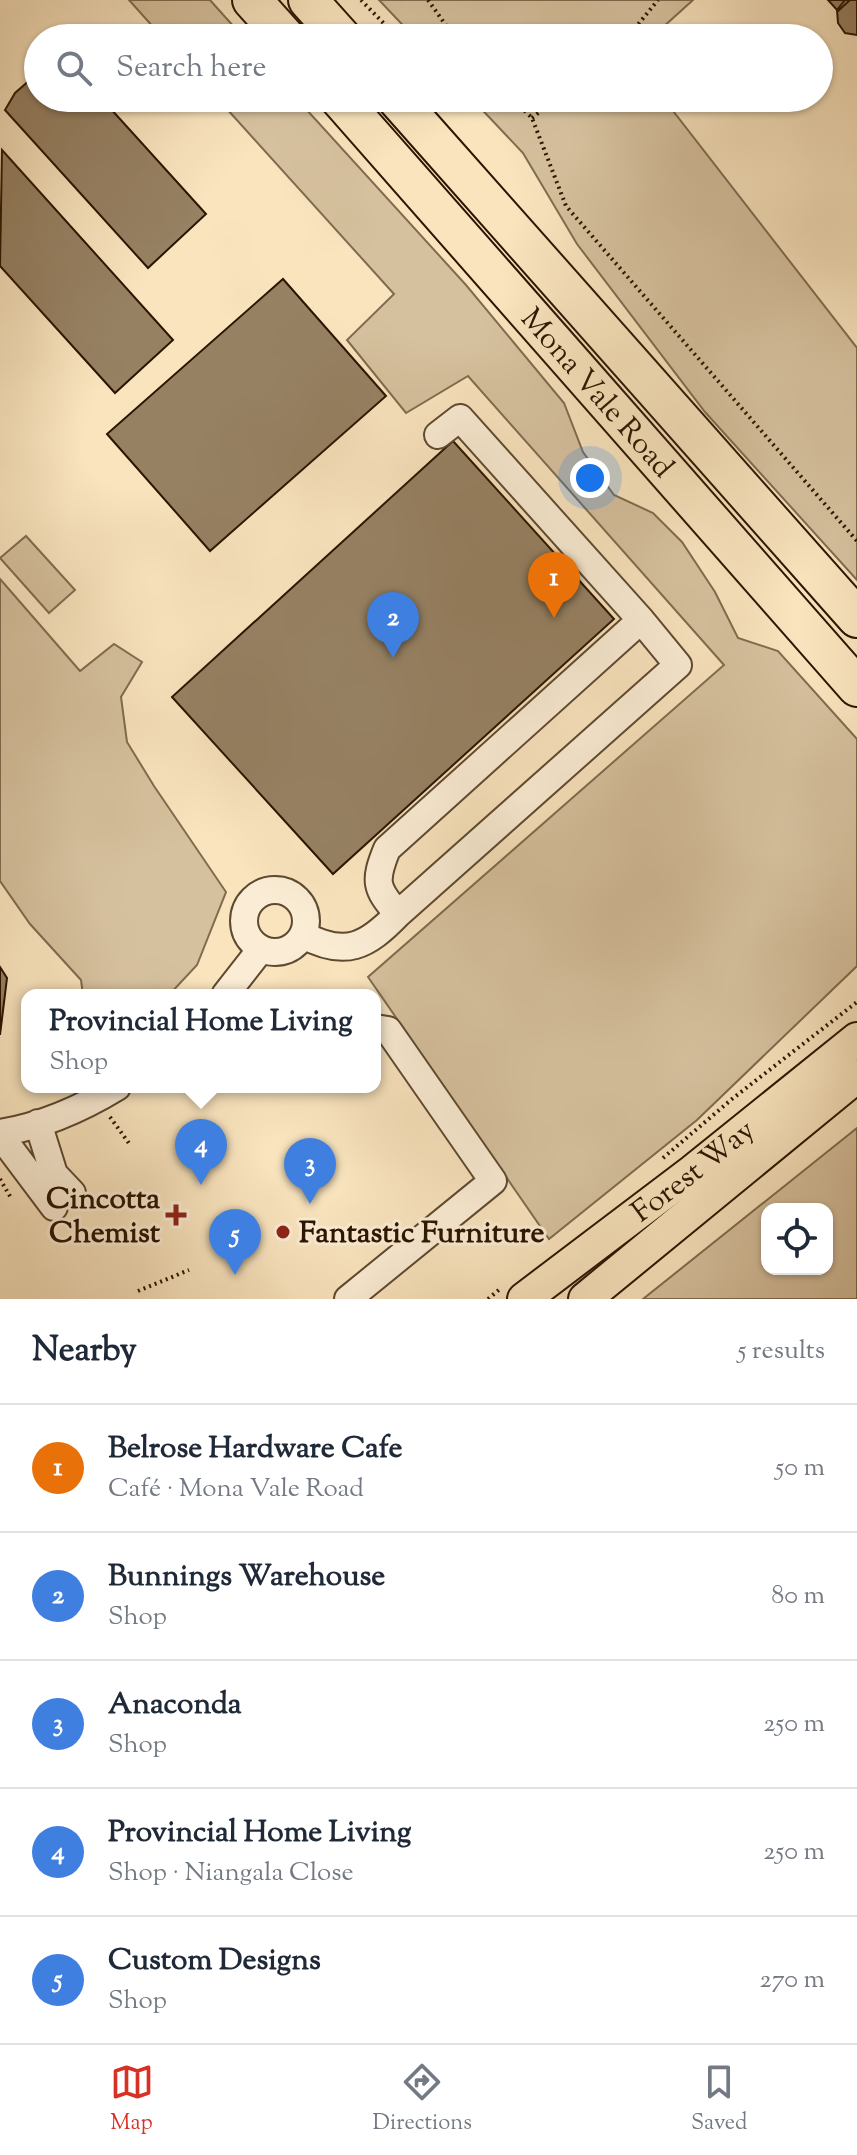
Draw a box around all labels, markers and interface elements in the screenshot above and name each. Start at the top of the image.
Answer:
search box [24,24,833,112]
icon: search [52,46,96,90]
text: Search here [116,47,266,90]
street label: Mona Vale Road [509,300,683,488]
your location [570,458,610,498]
pin: 1 [528,552,580,618]
pin: 2 [367,592,419,658]
popup [21,989,381,1093]
text: Provincial Home Living [49,1001,353,1044]
text: Shop [49,1044,108,1081]
street label: Forest Way [623,1110,765,1234]
pin: 4 [175,1119,227,1185]
pin: 3 [284,1138,336,1204]
place label: Cincotta Chemist [46,1179,161,1256]
map controls [761,1203,833,1275]
button: locate [761,1203,833,1275]
marker: Cincotta Chemist [167,1206,185,1224]
pin: 5 [209,1209,261,1275]
place label: Fantastic Furniture [299,1213,544,1256]
marker: Fantastic Furniture [274,1223,292,1241]
text: Nearby [32,1327,137,1376]
text: 5 results [737,1333,825,1370]
text: Belrose Hardware Cafe [108,1428,402,1471]
text: 1 [54,1450,62,1487]
text: 50 m [775,1450,825,1487]
text: Café · Mona Vale Road [108,1471,364,1508]
text: Bunnings Warehouse [108,1556,385,1599]
text: 2 [52,1578,64,1615]
text: 80 m [771,1578,825,1615]
text: Shop [108,1599,167,1636]
text: Anaconda [108,1684,242,1727]
text: 3 [53,1706,63,1743]
text: 250 m [763,1706,825,1743]
text: Shop [108,1727,167,1764]
text: Provincial Home Living [108,1812,411,1855]
text: 4 [51,1834,65,1871]
text: 250 m [763,1834,825,1871]
text: Shop · Niangala Close [108,1855,354,1892]
text: Custom Designs [108,1940,321,1983]
text: 5 [54,1962,62,1999]
text: 270 m [760,1962,825,1999]
text: Shop [108,1983,167,2020]
tab: Map [110,2060,154,2140]
tab: Directions [373,2060,472,2140]
tab: Saved [691,2060,747,2140]

